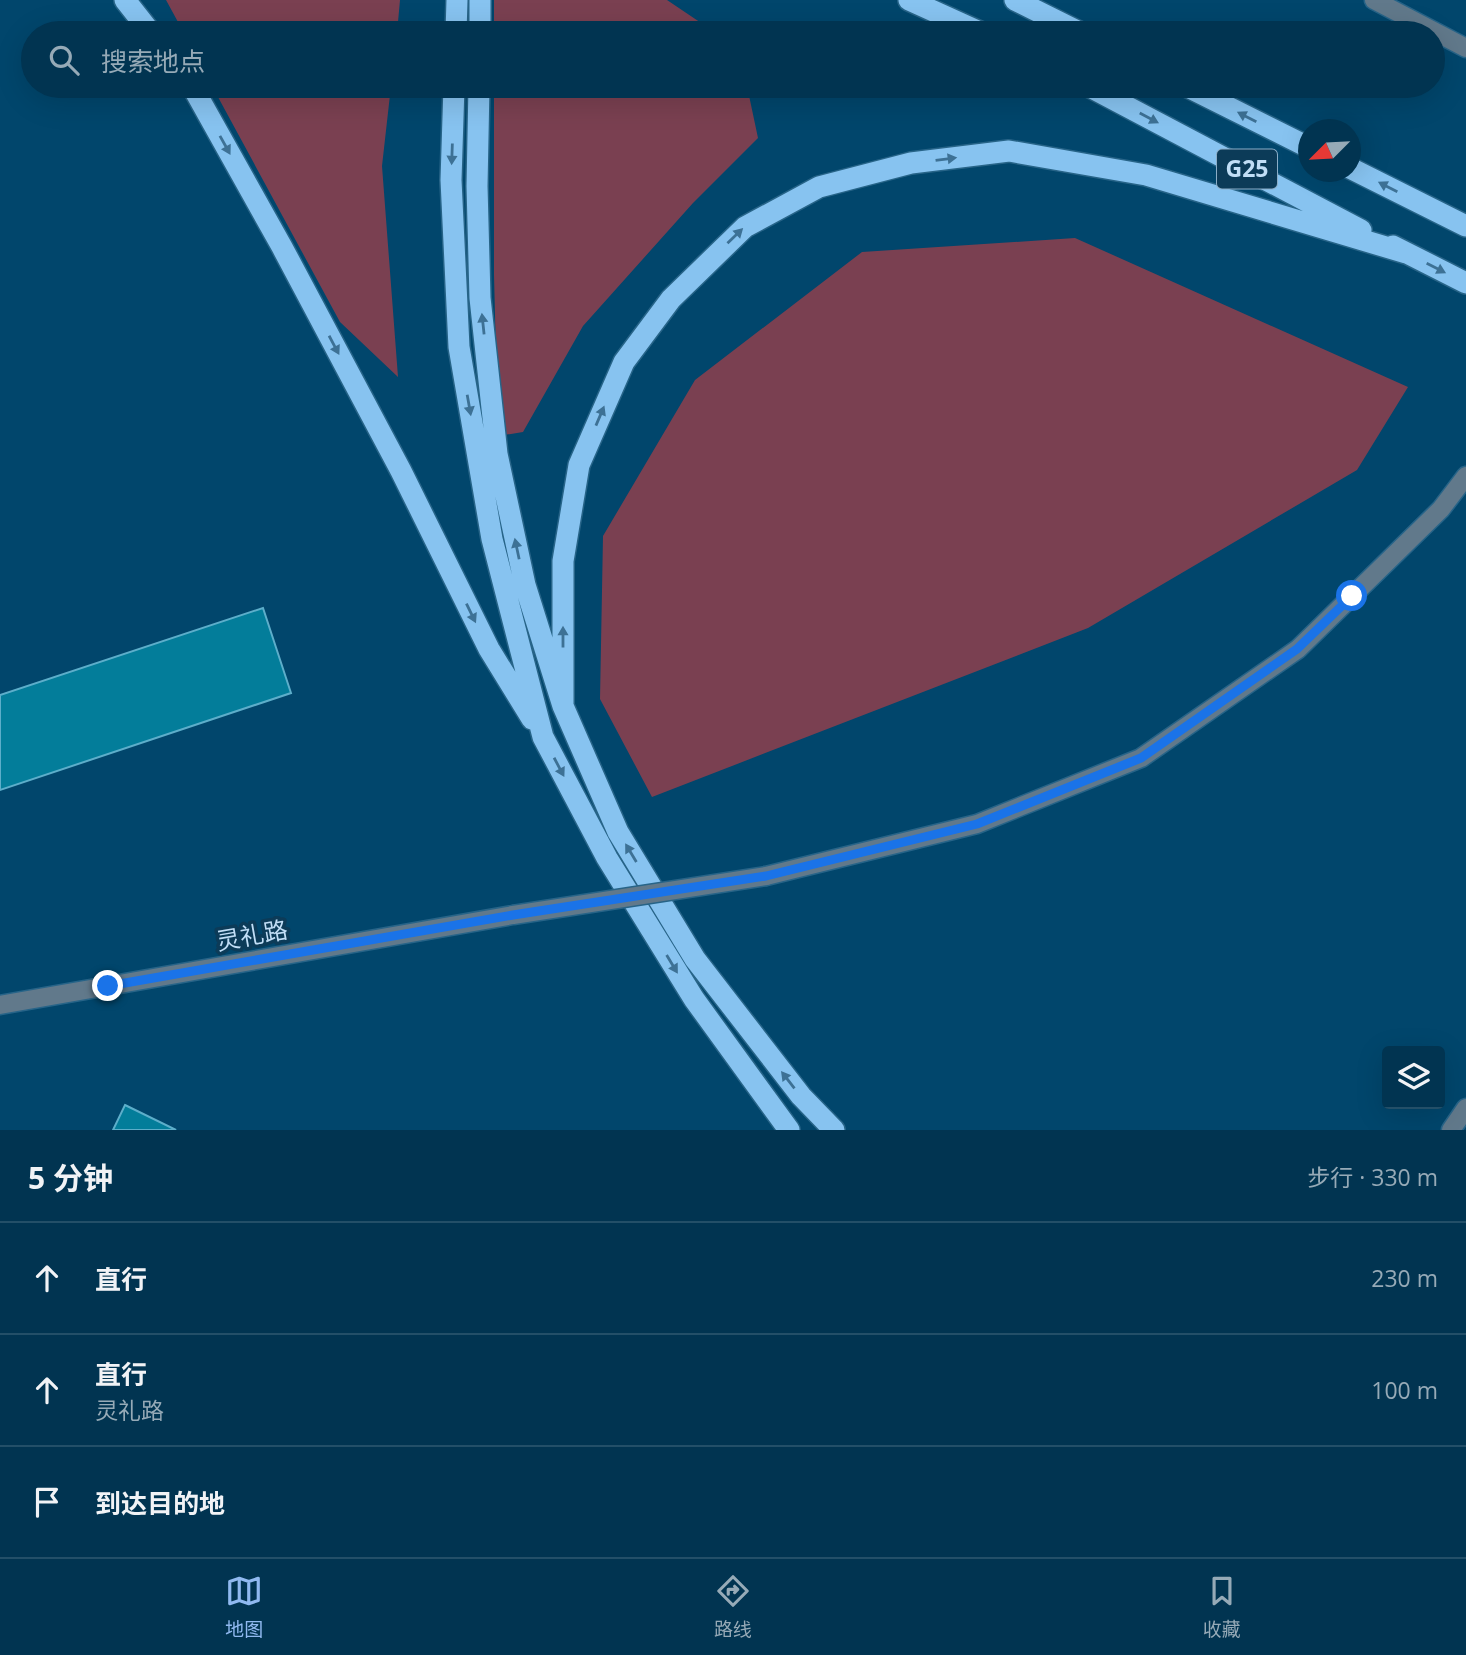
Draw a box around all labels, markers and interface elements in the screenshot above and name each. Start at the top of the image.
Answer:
search box [21,21,1445,98]
icon: search [45,41,83,79]
text: 搜索地点 [101,43,205,79]
one-way arrow [1237,111,1257,123]
one-way arrow [1139,112,1159,123]
north arrow [1298,119,1361,182]
one-way arrow [219,136,231,155]
one-way arrow [446,143,457,165]
road number: G25 [1217,150,1277,188]
one-way arrow [935,153,957,164]
one-way arrow [1378,182,1398,193]
one-way arrow [727,227,744,244]
one-way arrow [1426,263,1446,274]
one-way arrow [477,313,488,335]
one-way arrow [328,335,340,355]
one-way arrow [464,394,475,416]
one-way arrow [595,405,606,426]
one-way arrow [512,538,523,560]
route start [1336,580,1367,611]
one-way arrow [465,603,477,623]
one-way arrow [557,626,569,648]
one-way arrow [554,757,565,777]
one-way arrow [624,843,637,862]
street label: 灵礼路 [213,912,290,957]
one-way arrow [666,955,679,974]
route end [92,970,123,1001]
map controls [1382,1046,1445,1109]
button: layers [1382,1046,1445,1109]
one-way arrow [781,1071,796,1089]
text: 5 分钟 [28,1157,113,1198]
text: 步行 · 330 m [1307,1161,1438,1193]
icon: ahead [28,1259,66,1297]
text: 直行 [95,1261,147,1297]
text: 230 m [1371,1262,1438,1294]
text: 直行 [95,1356,147,1392]
icon: ahead [28,1371,66,1409]
text: 100 m [1371,1374,1438,1406]
text: 灵礼路 [95,1394,164,1426]
icon: arrive [28,1483,66,1521]
text: 到达目的地 [95,1485,225,1521]
tab: 地图 [225,1572,263,1642]
tab: 路线 [714,1572,752,1642]
tab: 收藏 [1203,1572,1241,1642]

